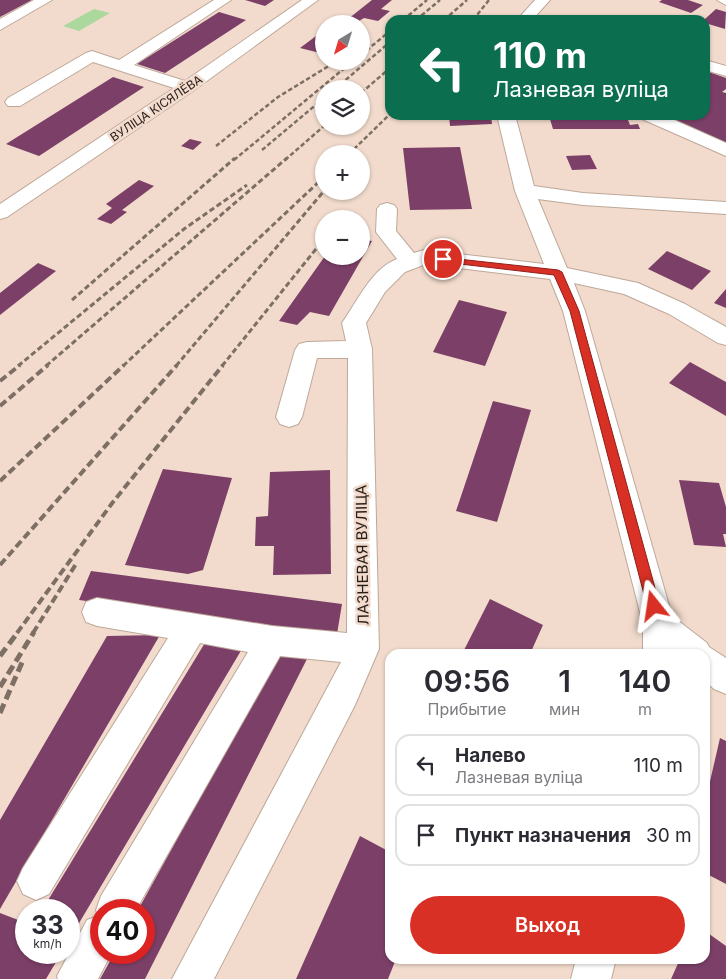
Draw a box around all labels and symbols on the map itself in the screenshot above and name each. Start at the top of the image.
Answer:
north arrow [315,15,370,70]
street label: ВУЛІЦА КІСЯЛЁВА [107,72,205,144]
pin [422,238,464,280]
street label: ЛАЗНЕВАЯ ВУЛІЦА [351,485,373,625]
position arrow [627,579,679,631]
speed limit sign: 40 [90,899,155,964]

